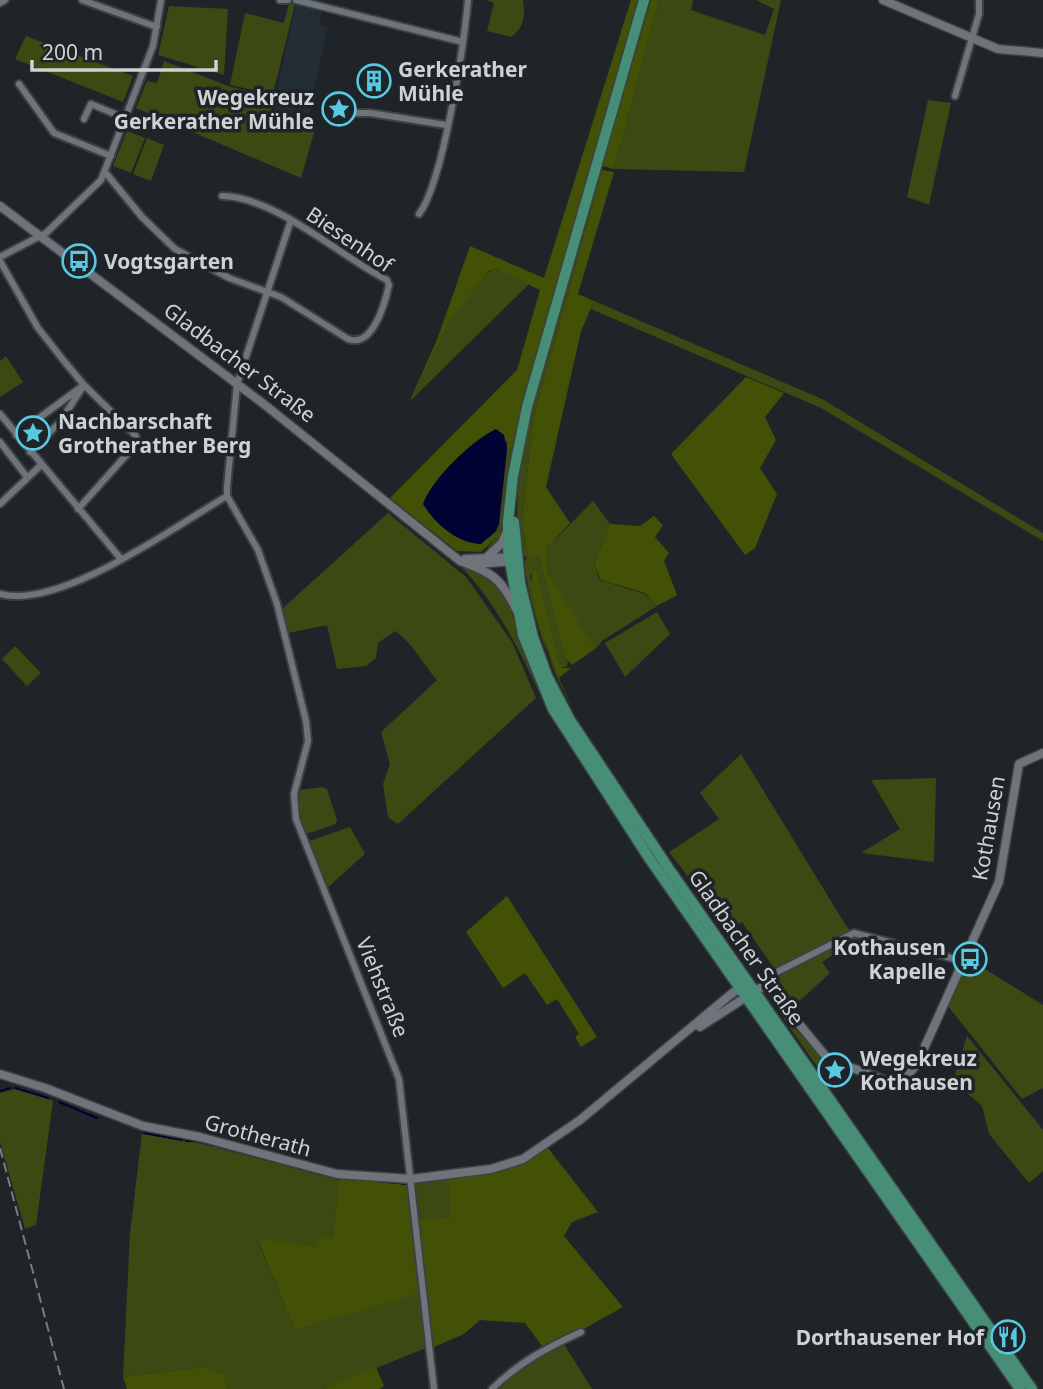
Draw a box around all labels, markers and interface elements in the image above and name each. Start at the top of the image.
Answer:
scale bar [32,28,215,72]
text: 200 m [42,38,103,66]
place label: Gerkerather Mühle [398,55,528,107]
building icon: Gerkerather Mühle [355,62,393,100]
place label: Wegekreuz Gerkerather Mühle [114,83,314,135]
place icon: Wegekreuz Gerkerather Mühle [320,90,358,128]
street label: Biesenhof [301,200,400,279]
bus stop icon: Vogtsgarten [60,242,98,280]
place label: Vogtsgarten [104,247,234,275]
street label: Gladbacher Straße [158,296,322,428]
place label: Nachbarschaft Grotherather Berg [58,407,251,459]
place icon: Nachbarschaft Grotherather Berg [14,414,52,452]
street label: Kothausen [965,773,1011,883]
street label: Gladbacher Straße [683,864,811,1030]
street label: Viehstraße [350,933,416,1041]
place label: Kothausen Kapelle [833,933,946,985]
bus stop icon: Kothausen Kapelle [951,940,989,978]
place label: Wegekreuz Kothausen [860,1044,977,1096]
place icon: Wegekreuz Kothausen [816,1051,854,1089]
street label: Grotherath [202,1107,314,1163]
restaurant icon: Dorthausener Hof [989,1318,1027,1356]
place label: Dorthausener Hof [796,1323,986,1351]

